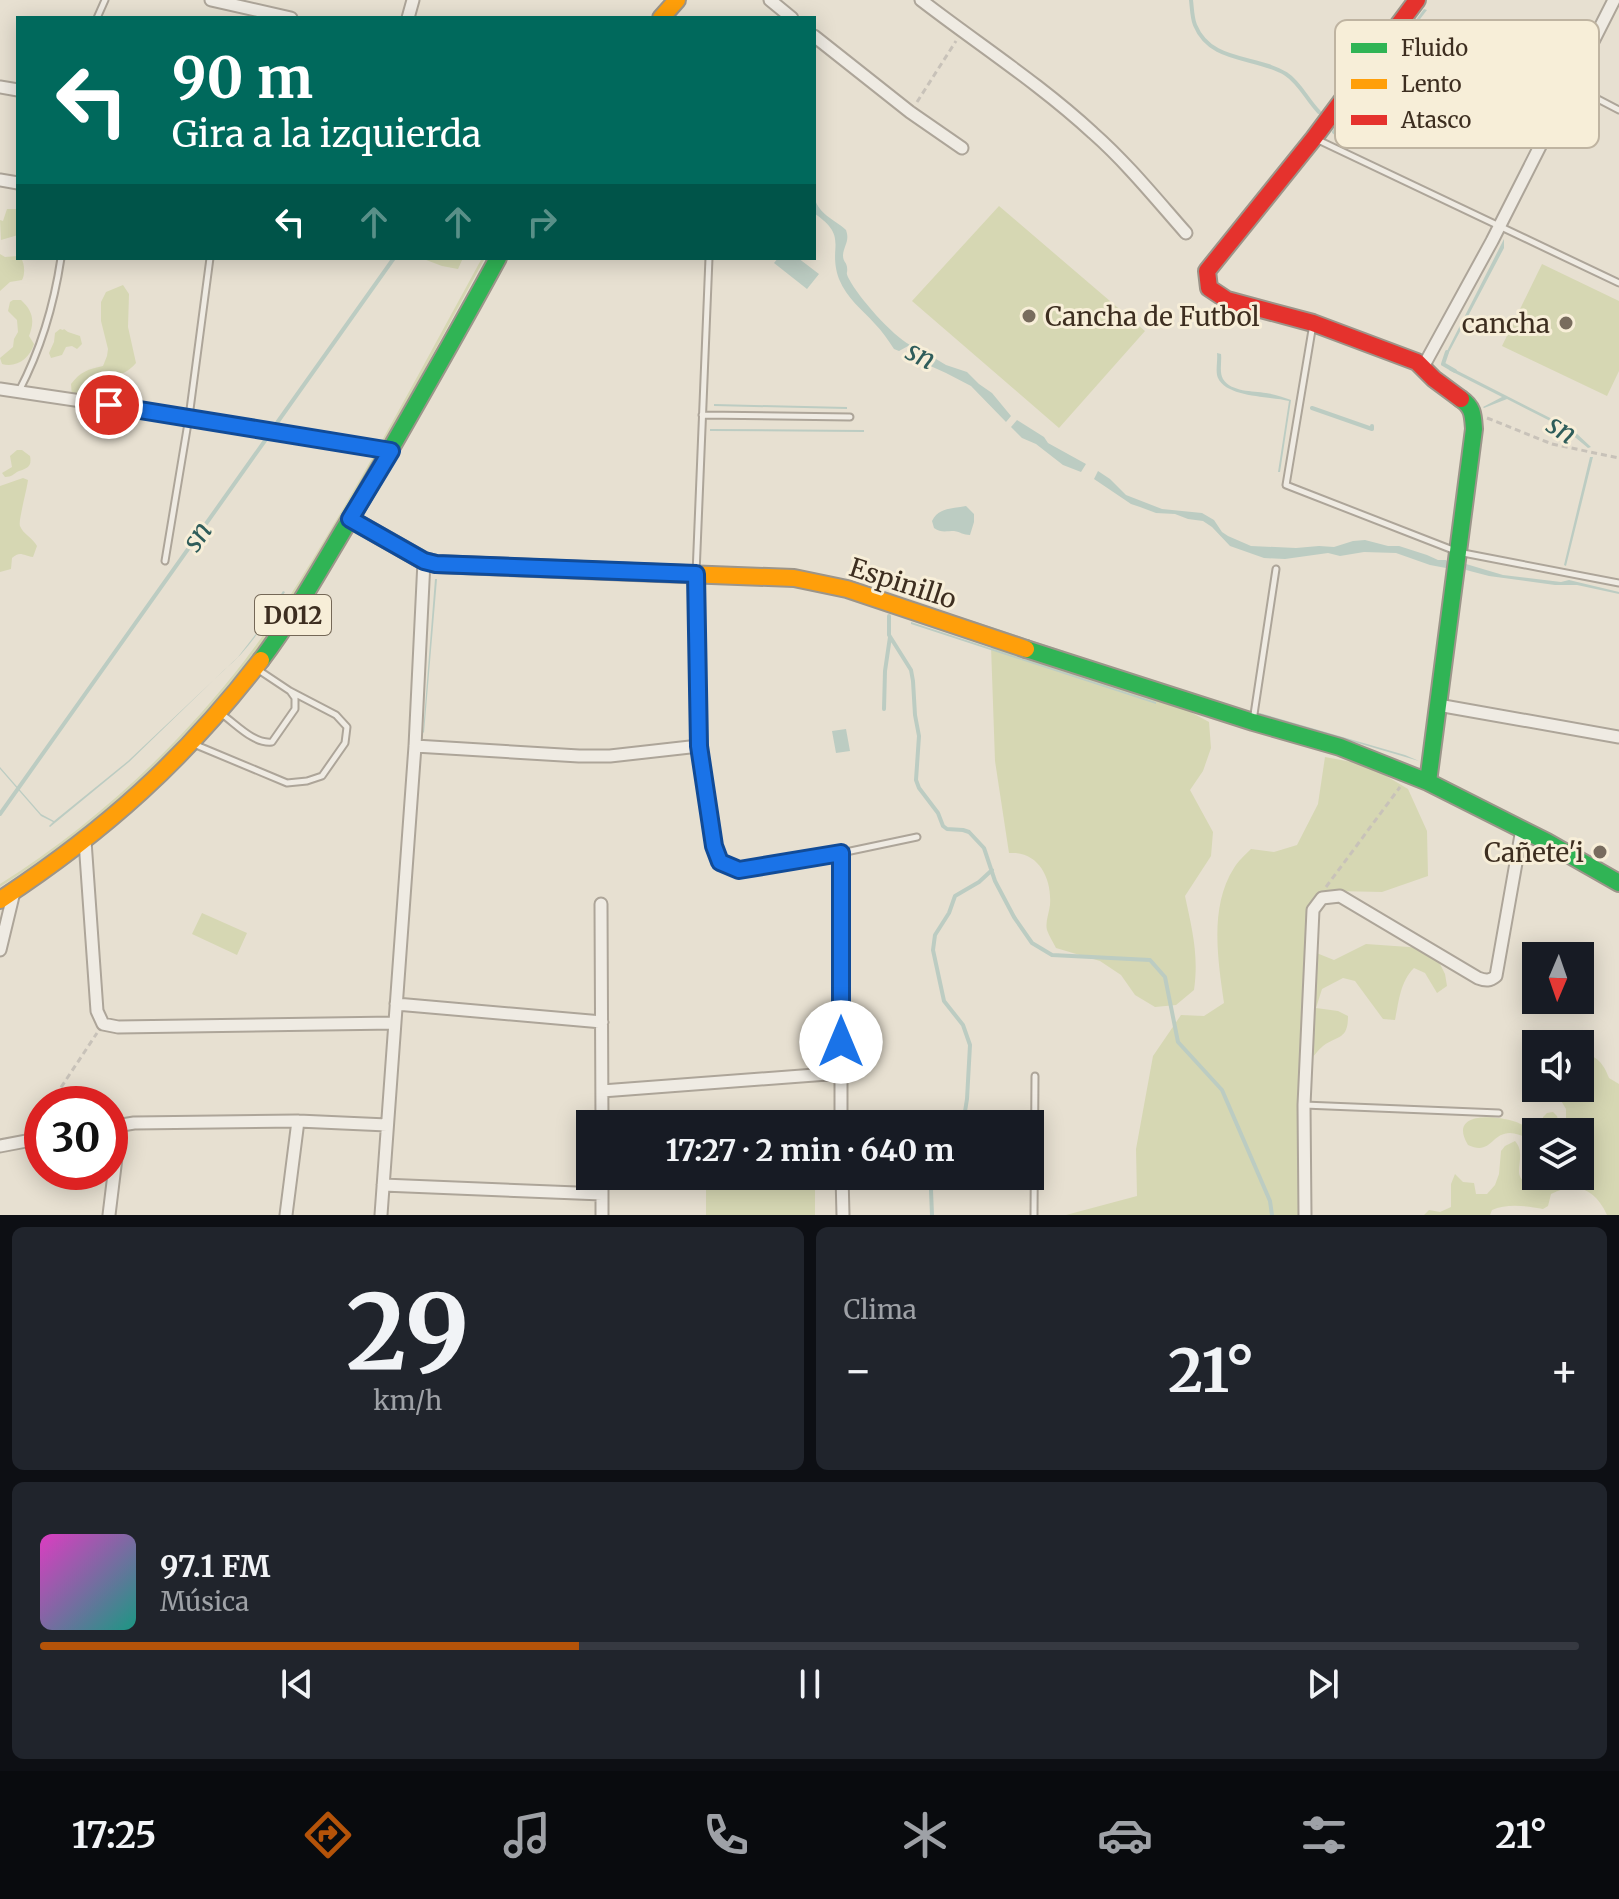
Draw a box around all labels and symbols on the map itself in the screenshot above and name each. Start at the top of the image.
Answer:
legend [1335,20,1599,148]
text: Fluido [1401,34,1468,62]
text: Lento [1401,70,1462,98]
text: Atasco [1400,106,1471,134]
place label: Cancha de Futbol [1045,300,1260,333]
marker: Cancha de Futbol [1020,307,1038,325]
place label: cancha [1462,307,1550,340]
marker: cancha [1557,314,1575,332]
water label: sn [900,332,942,378]
pin [75,371,143,439]
water label: sn [1540,406,1584,452]
water label: sn [174,514,220,558]
street label: Espinillo [845,550,961,616]
road number: D012 [255,595,331,635]
place label: Cañete'i [1484,836,1584,869]
marker: Cañete'i [1591,843,1609,861]
north arrow [1522,942,1594,1014]
position arrow [799,1000,883,1084]
speed limit sign: 30 [24,1086,128,1190]

